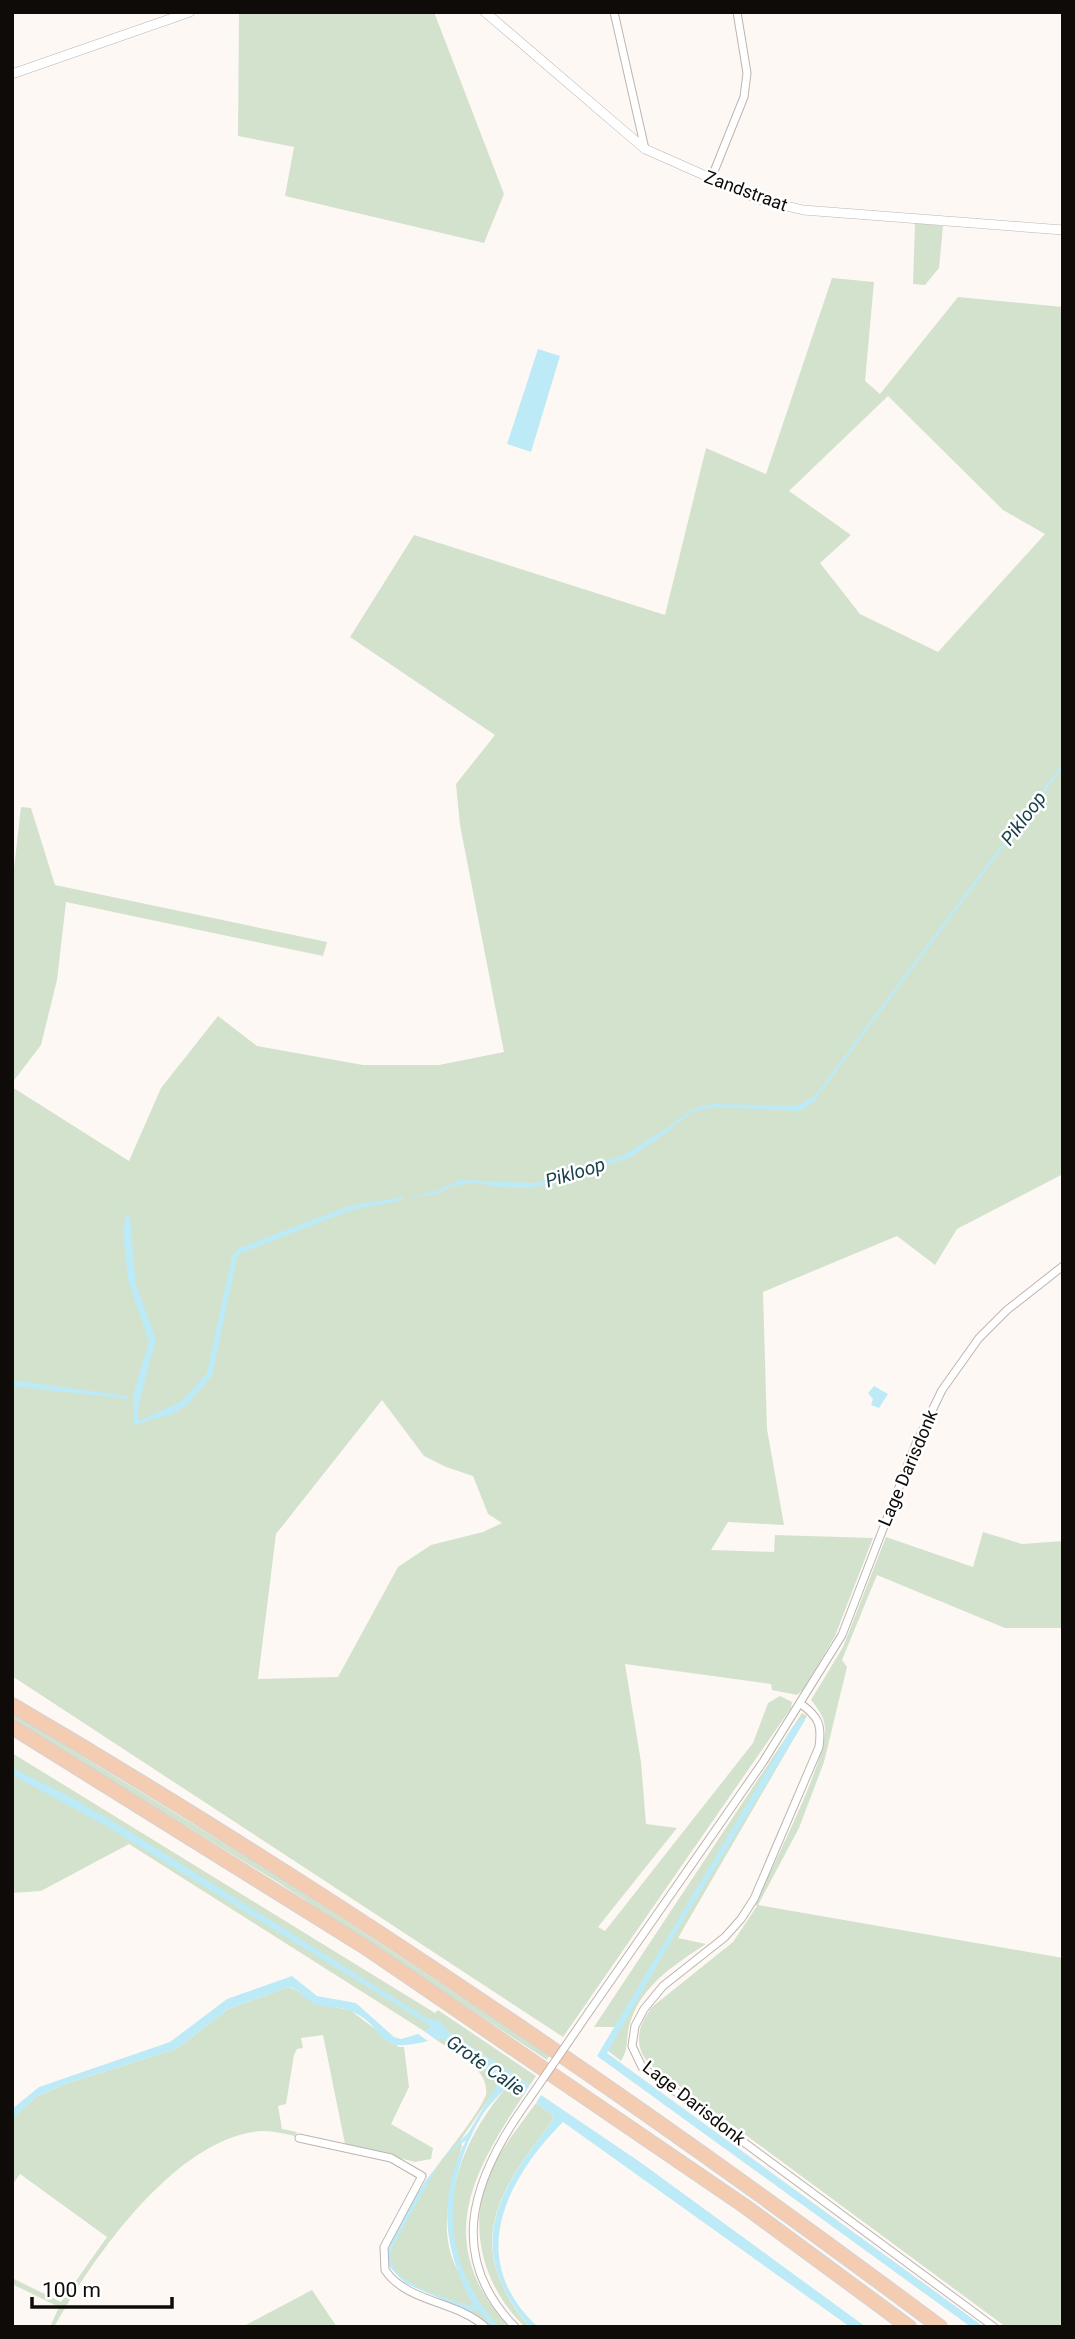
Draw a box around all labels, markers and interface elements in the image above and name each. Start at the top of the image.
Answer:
street label: Zandstraat [702,166,791,215]
water label: Pikloop [996,787,1051,850]
water label: Pikloop [542,1153,608,1192]
street label: Lage Darisdonk [874,1406,942,1529]
water label: Grote Calie [442,2030,530,2101]
street label: Lage Darisdonk [639,2056,750,2150]
scale bar [32,2266,172,2310]
text: 100 m [42,2278,101,2302]

